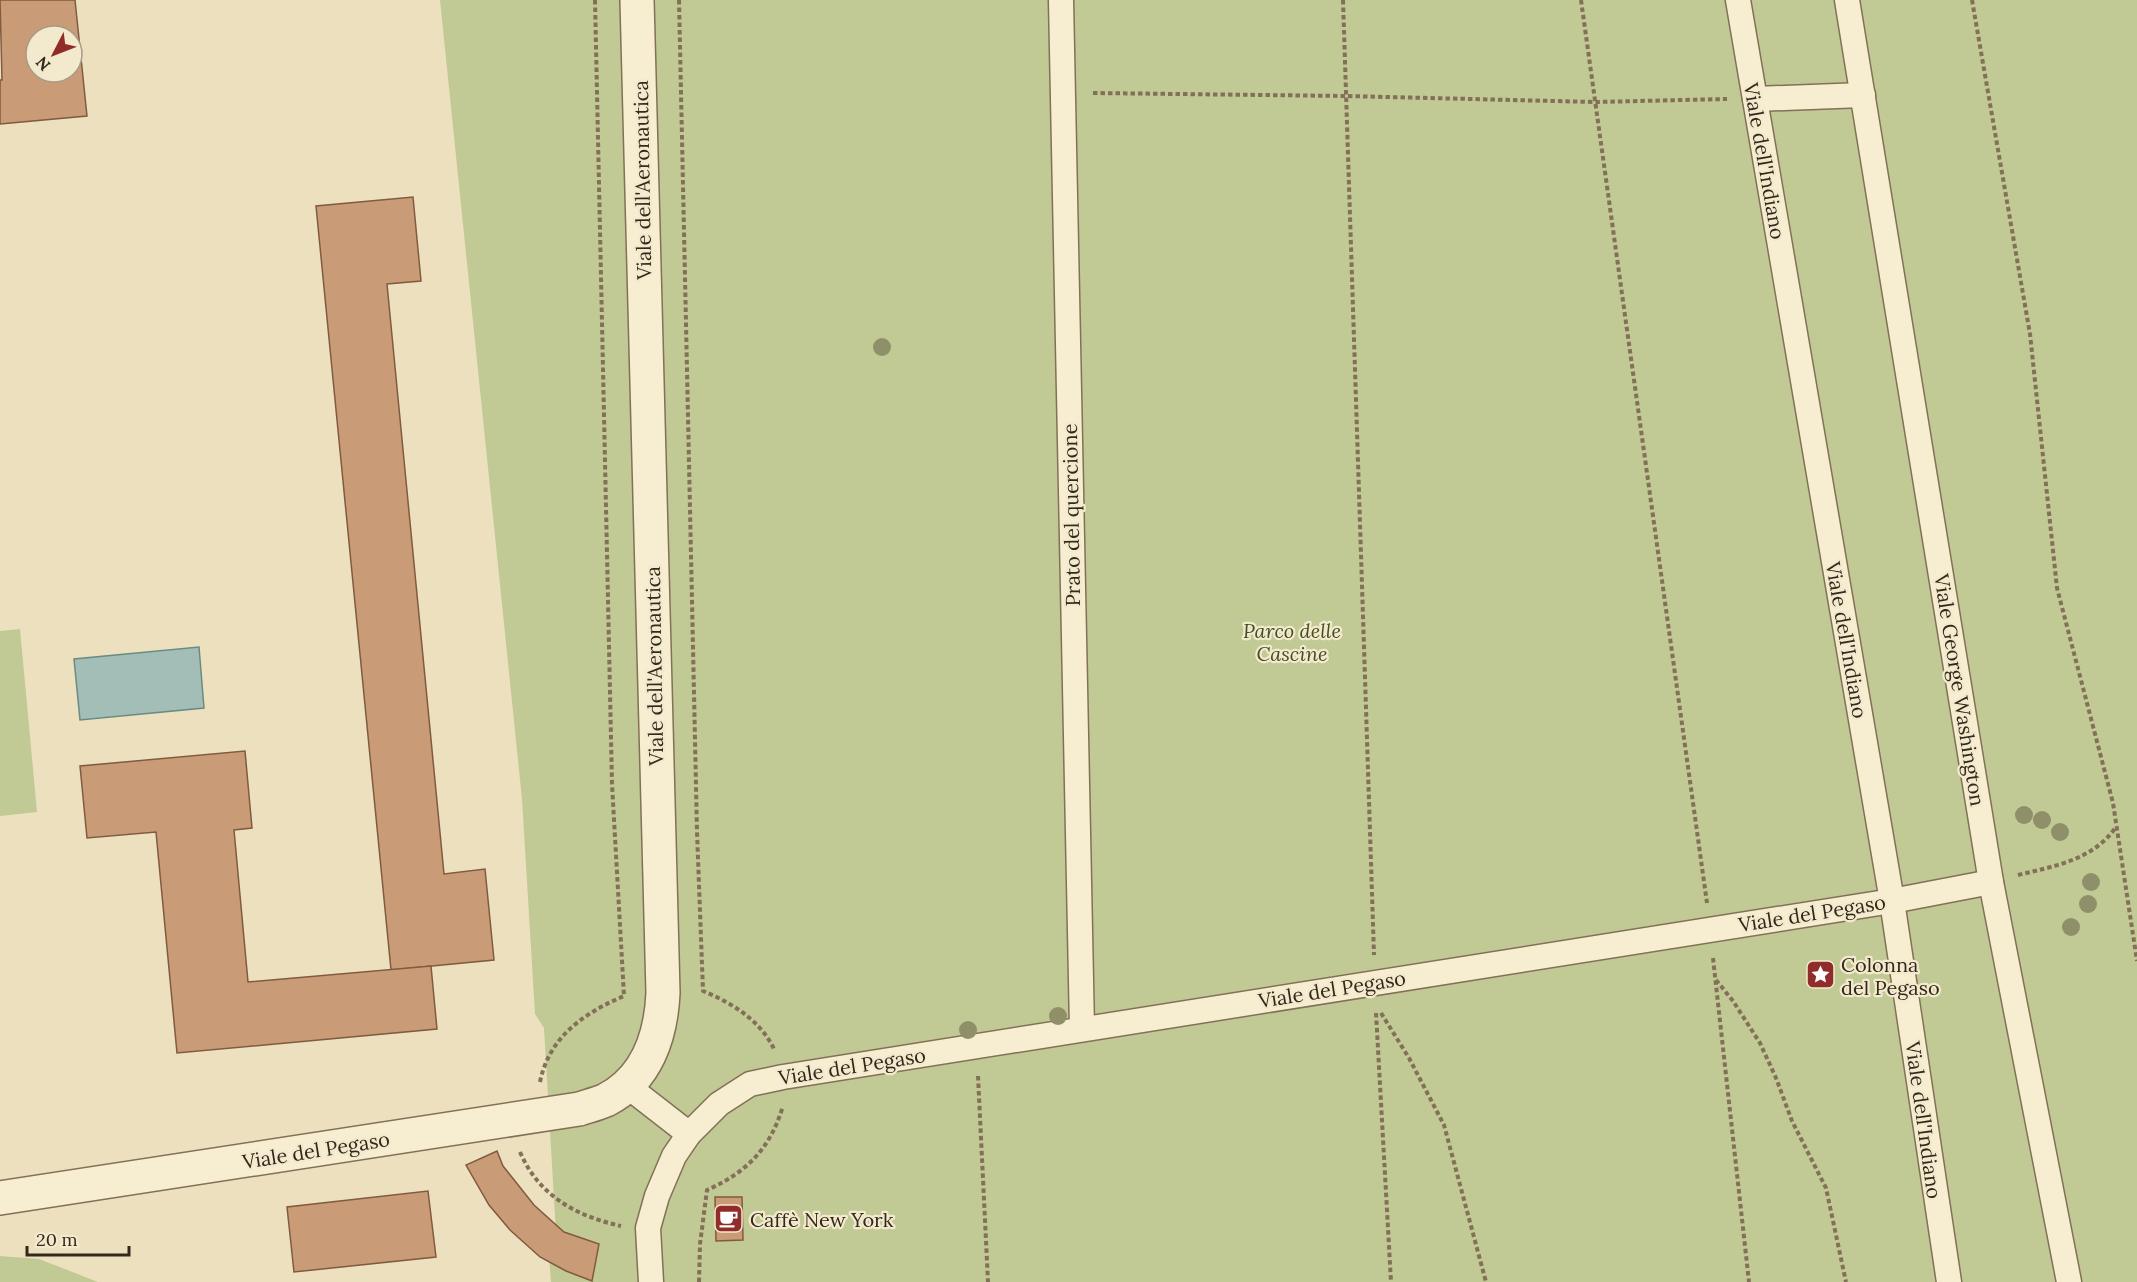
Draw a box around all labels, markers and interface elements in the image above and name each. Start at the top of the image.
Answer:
north arrow [24,24,84,84]
text: N [31,53,54,75]
street label: Viale dell'Aeronautica [628,80,656,281]
street label: Viale dell'Indiano [1739,80,1791,241]
street label: Prato del quercione [1057,423,1085,607]
street label: Viale dell'Indiano [1821,559,1873,720]
street label: Viale dell'Aeronautica [640,566,668,767]
street label: Viale George Washington [1929,571,1991,808]
park label: Parco delle Cascine [1243,618,1341,666]
street label: Viale del Pegaso [1736,889,1887,937]
place label: Colonna del Pegaso [1841,952,1940,1000]
place icon: Colonna del Pegaso [1804,959,1836,991]
street label: Viale del Pegaso [1256,965,1407,1013]
street label: Viale dell'Indiano [1900,1039,1947,1200]
street label: Viale del Pegaso [776,1042,927,1090]
street label: Viale del Pegaso [240,1126,391,1174]
cafe icon: Caffè New York [713,1203,745,1235]
place label: Caffè New York [750,1207,894,1232]
scale bar [27,1219,129,1257]
text: 20 m [36,1228,78,1251]

